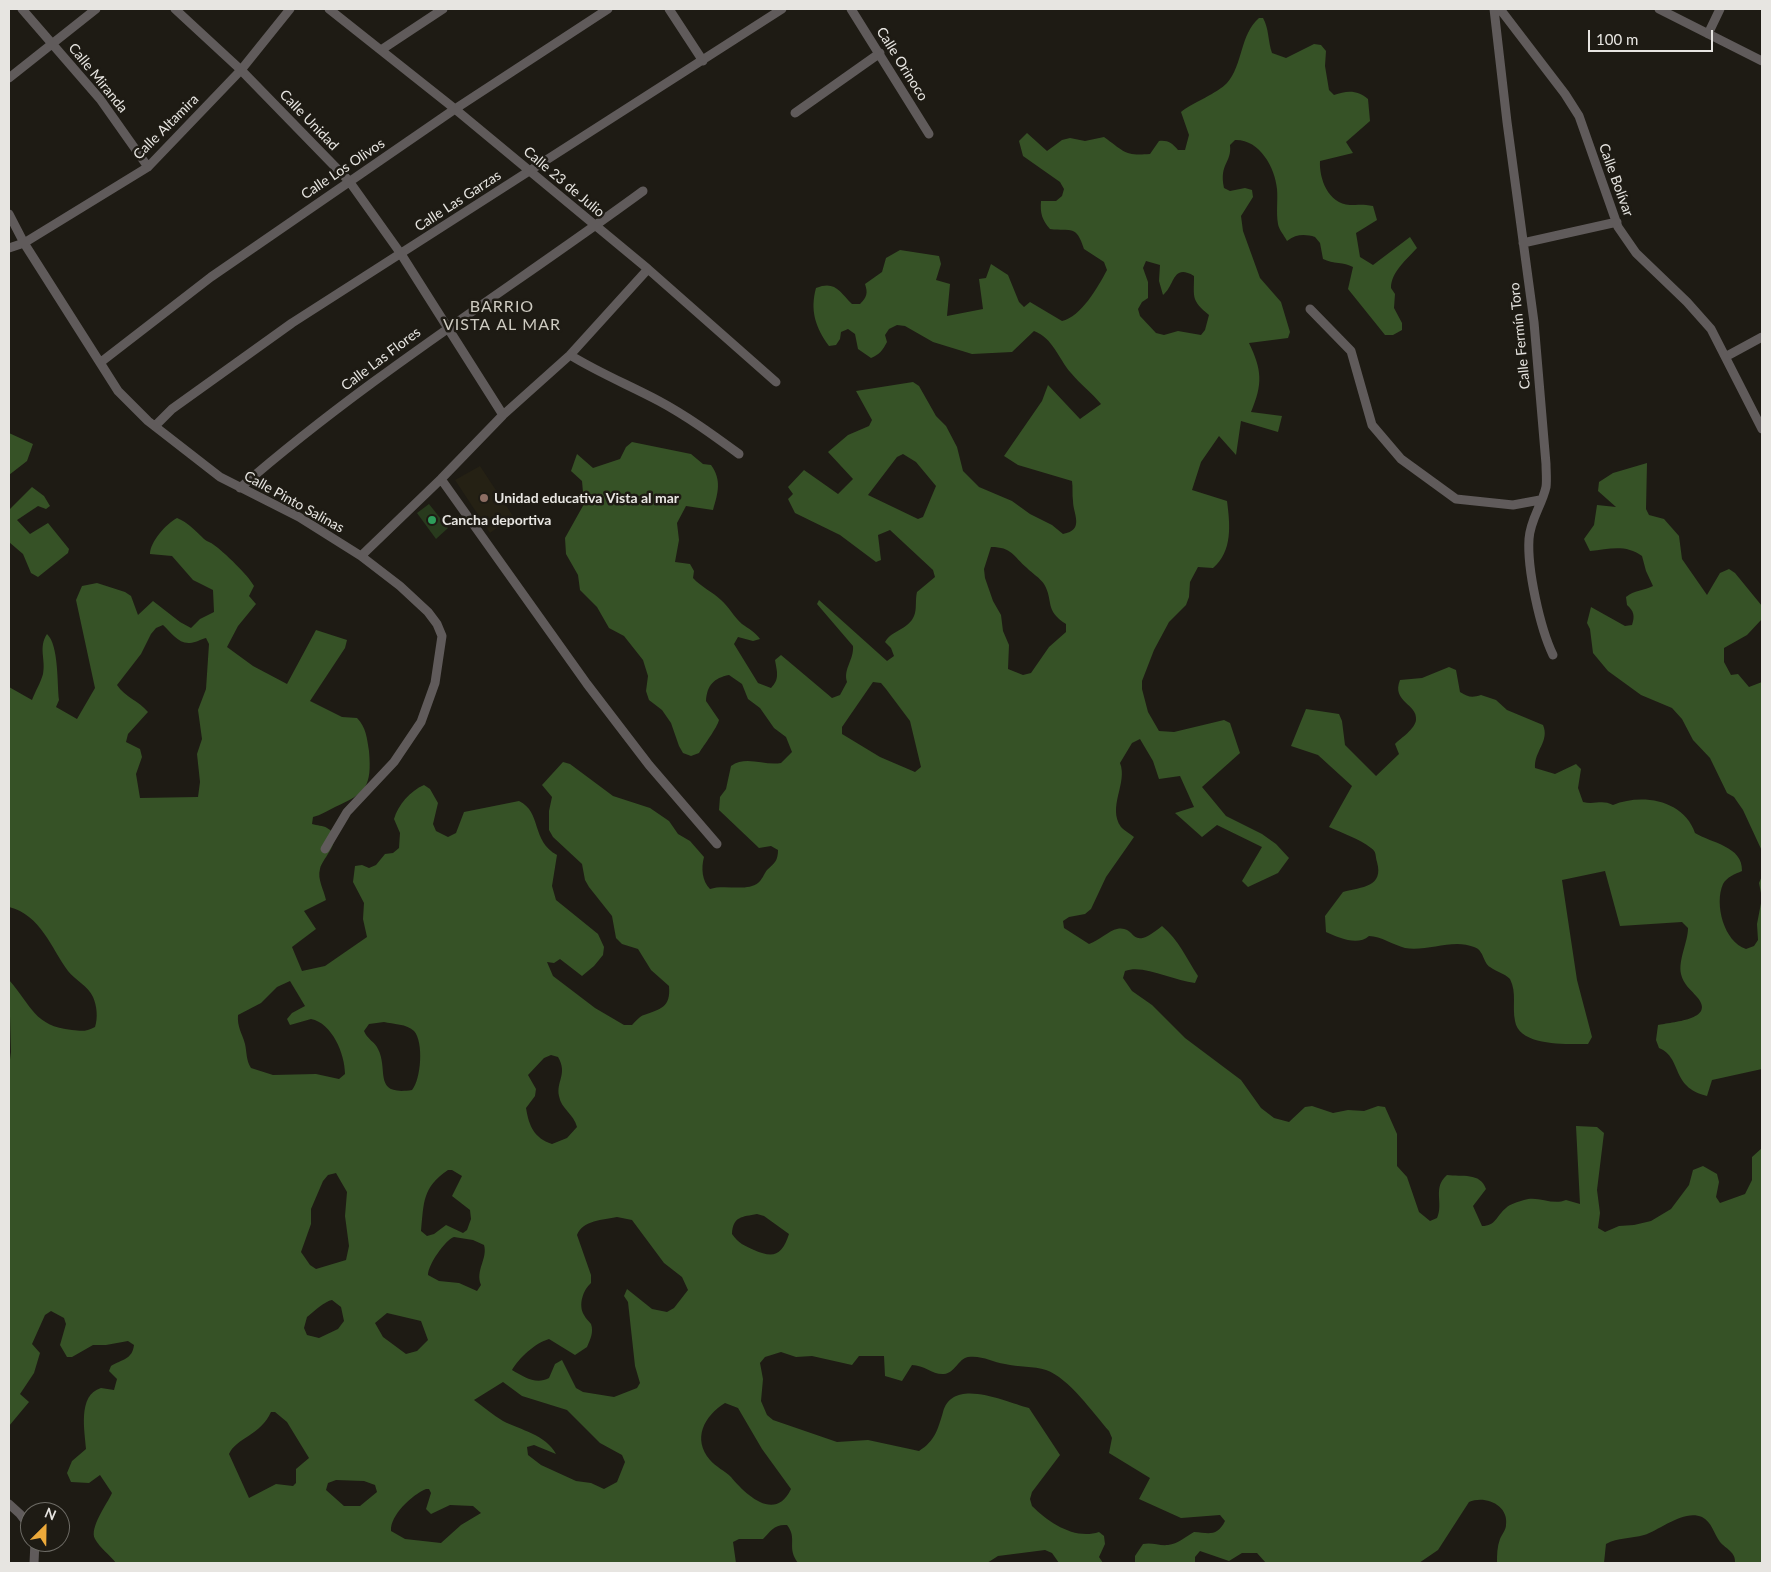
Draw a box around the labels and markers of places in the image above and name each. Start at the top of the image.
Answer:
place label: Unidad educativa Vista al mar [494,490,679,506]
marker: Unidad educativa Vista al mar [478,492,490,504]
place label: Cancha deportiva [442,512,551,528]
marker: Cancha deportiva [426,514,438,526]

